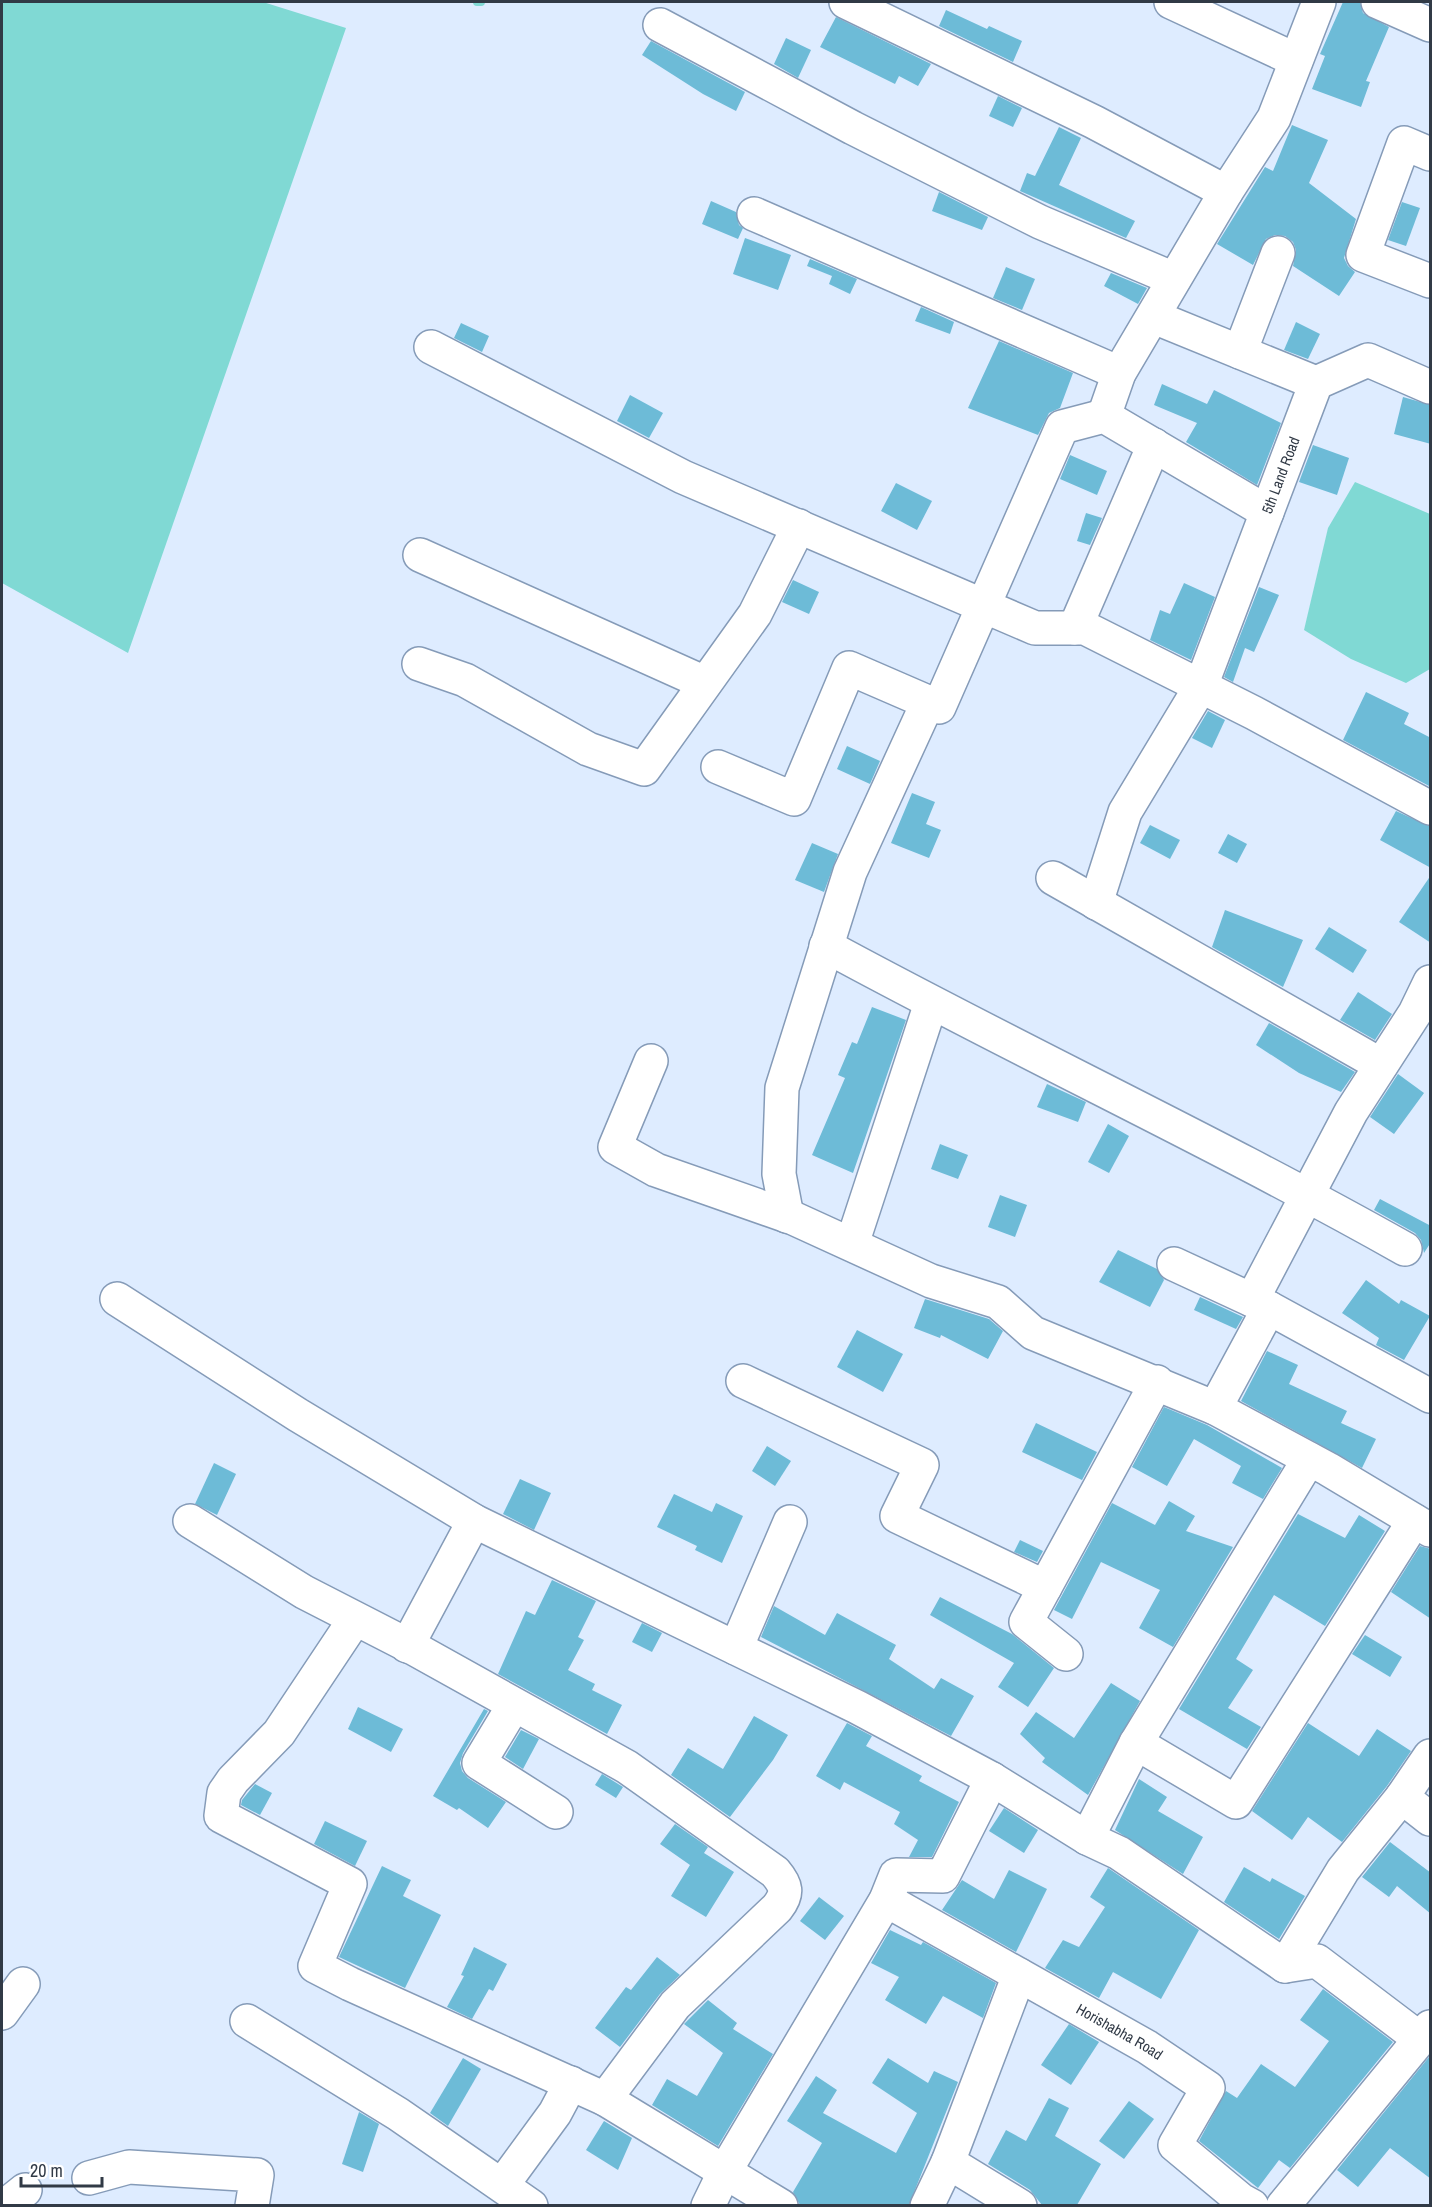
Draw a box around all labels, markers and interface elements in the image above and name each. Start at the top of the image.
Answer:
street label: 5th Land Road [1256,434,1305,517]
street label: Horishabha Road [1073,1998,1167,2065]
scale bar [21,2150,102,2188]
text: 20 m [30,2158,63,2183]

